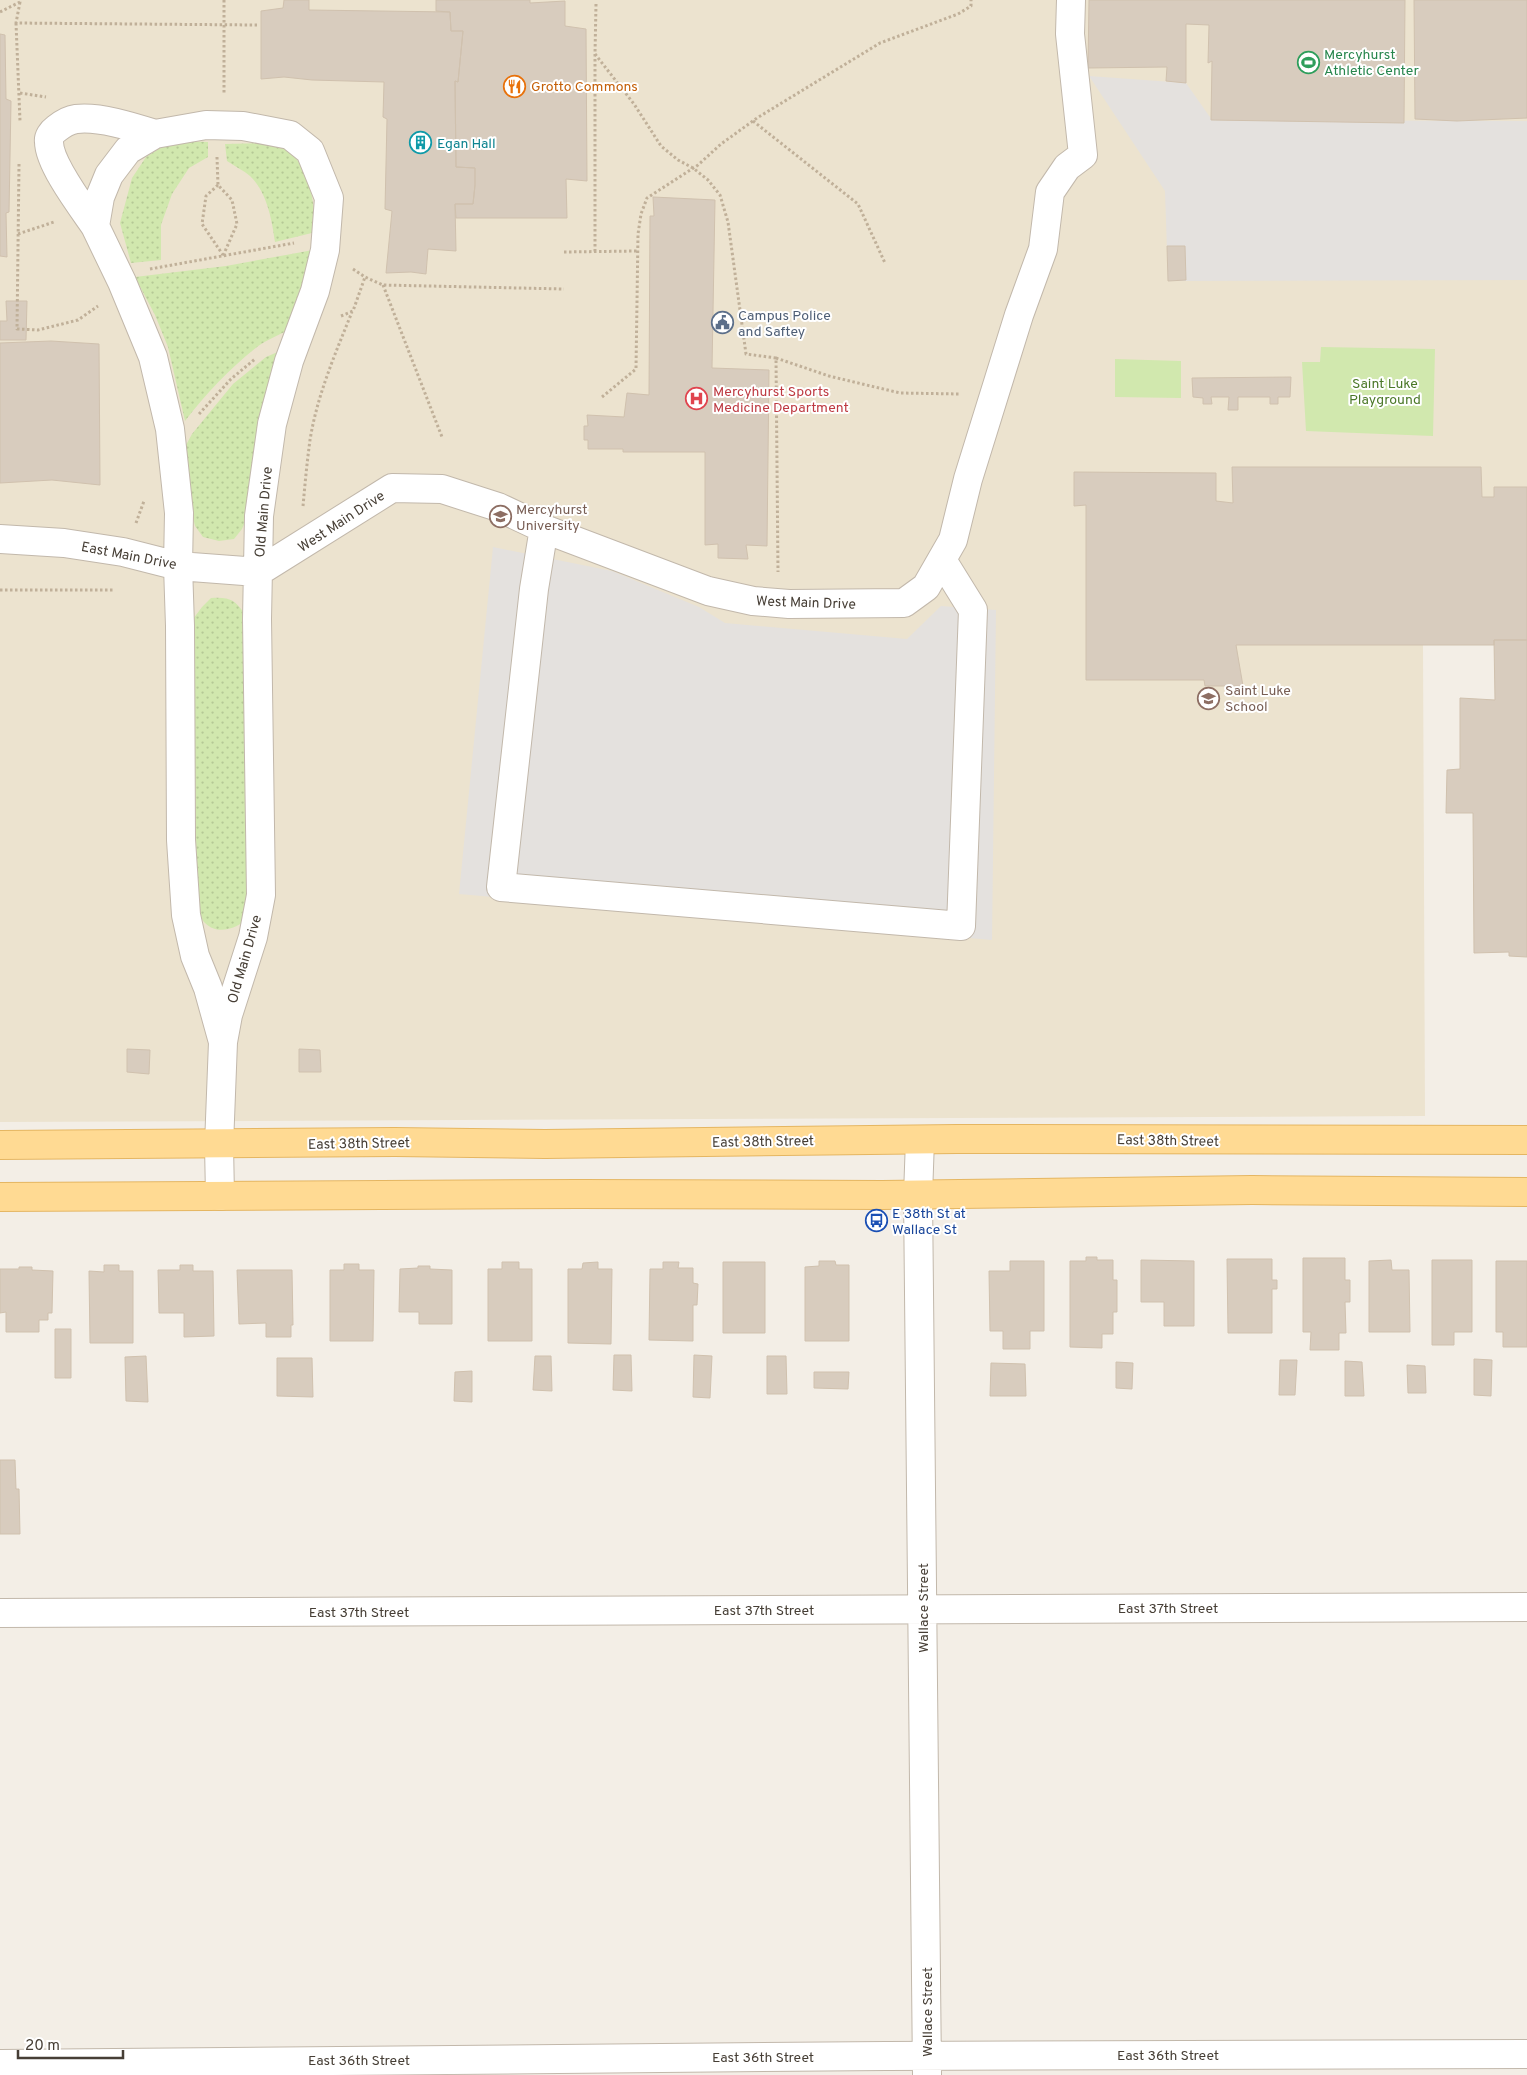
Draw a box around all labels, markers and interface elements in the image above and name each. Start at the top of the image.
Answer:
place label: Mercyhurst Athletic Center [1324,47,1419,80]
sports icon: Mercyhurst Athletic Center [1296,50,1320,74]
restaurant icon: Grotto Commons [503,74,527,98]
place label: Grotto Commons [531,79,638,96]
building icon: Egan Hall [409,131,433,155]
place label: Egan Hall [437,136,496,153]
place label: Campus Police and Saftey [738,308,831,341]
public building icon: Campus Police and Saftey [710,311,734,335]
park label: Saint Luke Playground [1349,376,1421,409]
place label: Mercyhurst Sports Medicine Department [713,384,849,417]
hospital icon: Mercyhurst Sports Medicine Department [685,387,709,411]
street label: Old Main Drive [252,466,277,558]
street label: West Main Drive [295,488,388,557]
place label: Mercyhurst University [516,502,587,535]
school or university icon: Mercyhurst University [488,505,512,529]
street label: East Main Drive [80,539,178,574]
street label: West Main Drive [756,593,856,614]
place label: Saint Luke School [1225,683,1291,716]
school or university icon: Saint Luke School [1197,686,1221,710]
street label: Old Main Drive [225,913,266,1006]
street label: East 38th Street [1117,1132,1219,1151]
street label: East 38th Street [712,1133,814,1152]
street label: East 38th Street [308,1135,410,1154]
place label: E 38th St at Wallace St [892,1206,966,1239]
bus stop icon: E 38th St at Wallace St [864,1209,888,1233]
street label: Wallace Street [916,1563,933,1653]
street label: East 37th Street [1118,1601,1218,1618]
street label: East 37th Street [714,1603,814,1620]
street label: East 37th Street [309,1605,409,1622]
street label: Wallace Street [920,1967,937,2057]
scale bar [18,2028,122,2060]
text: 20 m [25,2037,60,2056]
street label: East 36th Street [1117,2048,1219,2065]
street label: East 36th Street [712,2050,814,2067]
street label: East 36th Street [308,2053,410,2070]

